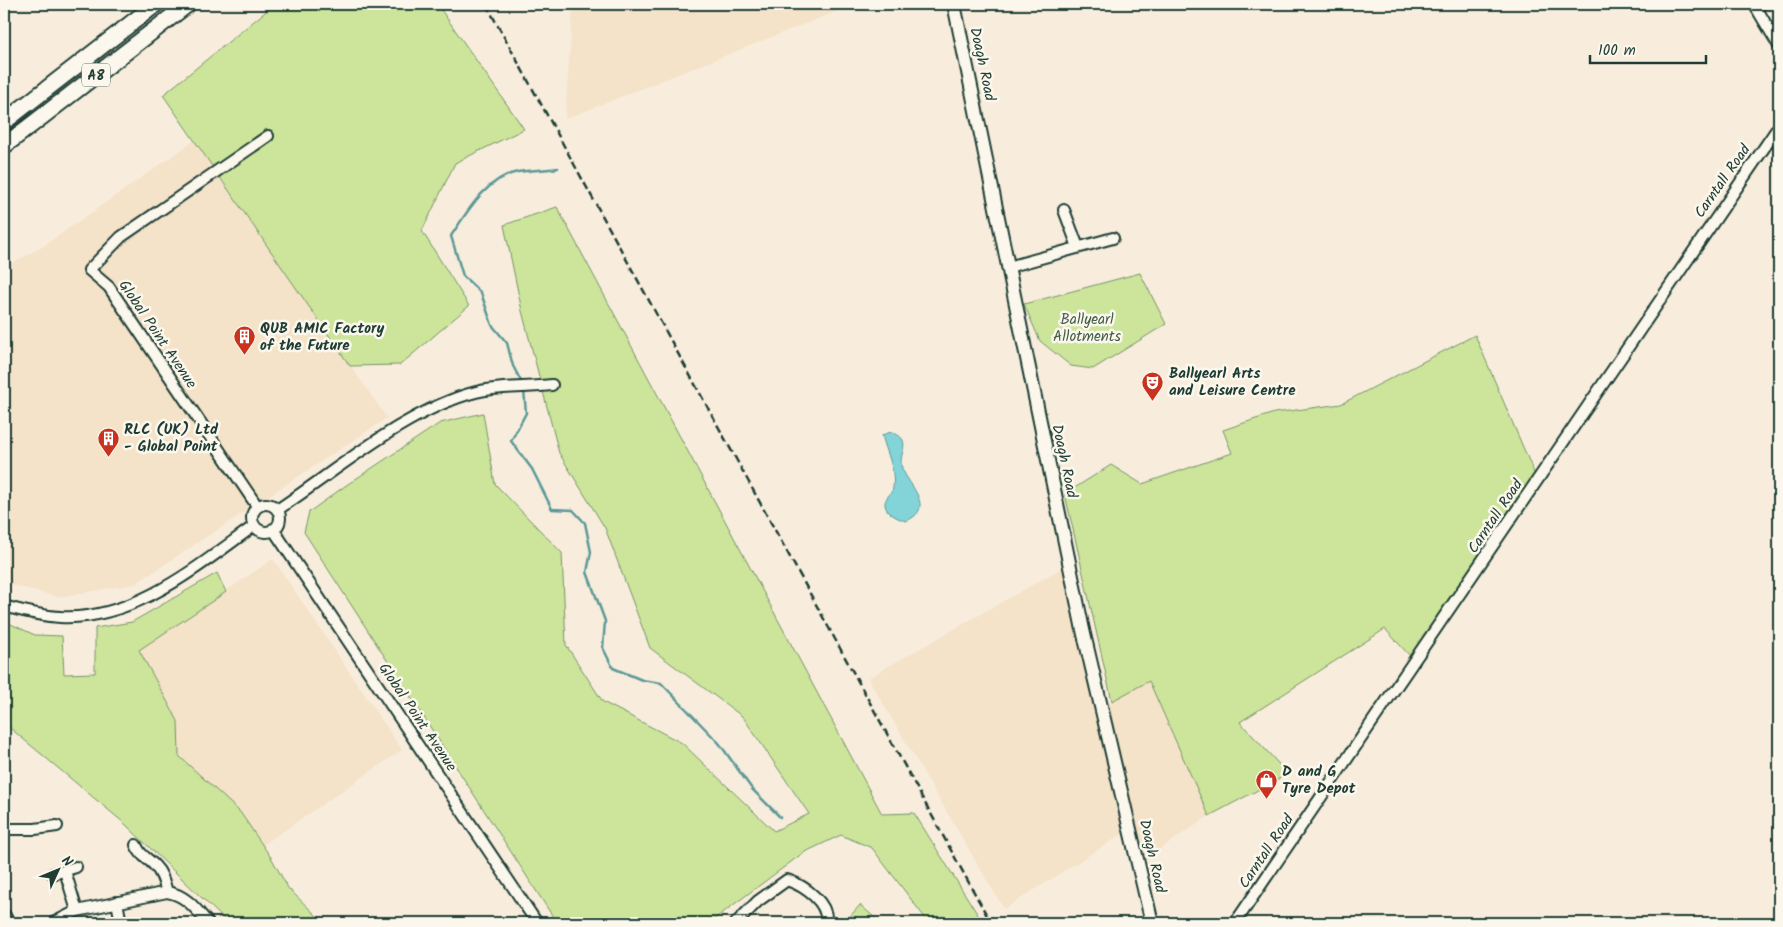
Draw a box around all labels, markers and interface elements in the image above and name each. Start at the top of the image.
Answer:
street label: Doagh Road [963,25,1002,104]
scale bar [1590,32,1707,64]
text: 100 m [1598,39,1636,63]
road number: A8 [82,64,110,86]
street label: Carntall Road [1689,139,1757,223]
street label: Global Point Avenue [112,275,203,394]
park label: Ballyearl Allotments [1053,308,1122,349]
place label: QUB AMIC Factory of the Future [260,317,385,358]
building icon: QUB AMIC Factory of the Future [232,325,256,356]
place label: Ballyearl Arts and Leisure Centre [1169,362,1296,403]
theatre icon: Ballyearl Arts and Leisure Centre [1141,370,1165,401]
place label: RLC (UK) Ltd - Global Point [124,418,219,459]
street label: Doagh Road [1045,422,1084,501]
building icon: RLC (UK) Ltd - Global Point [96,426,120,457]
street label: Carntall Road [1462,474,1530,559]
street label: Global Point Avenue [372,658,463,777]
place label: D and G Tyre Depot [1282,760,1356,801]
shop icon: D and G Tyre Depot [1254,768,1278,799]
street label: Carntall Road [1233,809,1301,894]
street label: Doagh Road [1132,817,1172,896]
north arrow [32,844,82,894]
text: N [56,851,78,873]

